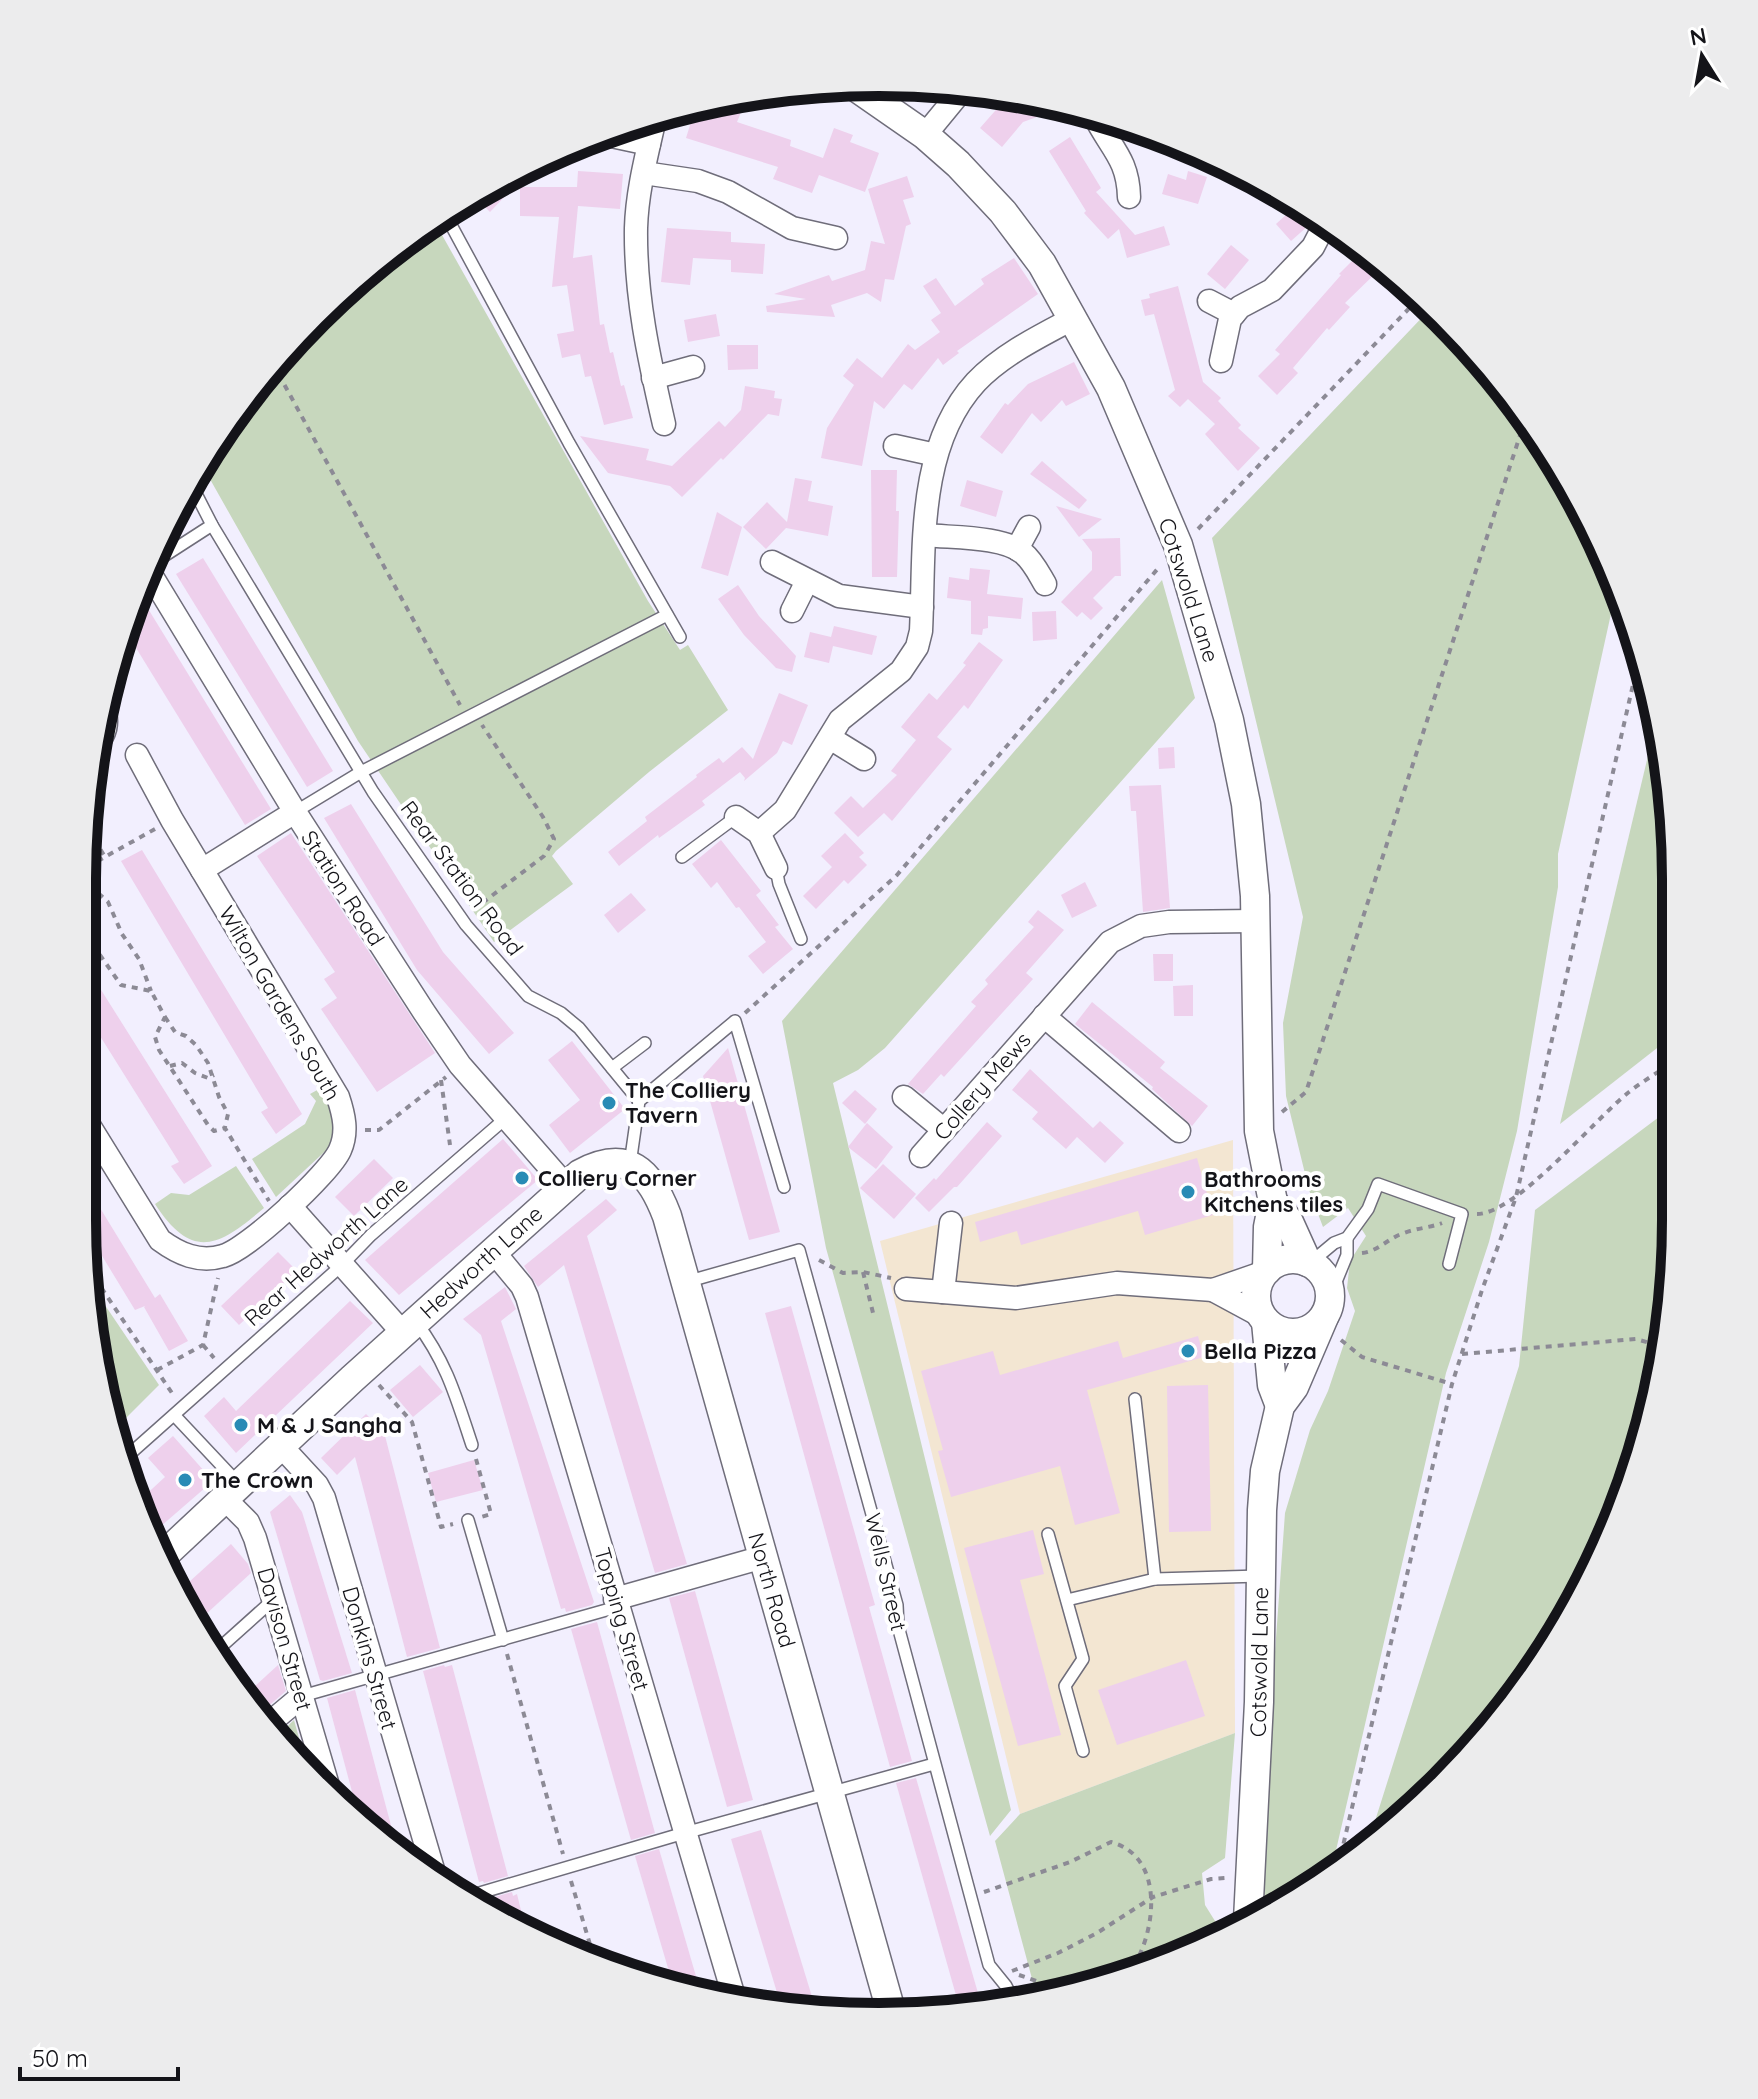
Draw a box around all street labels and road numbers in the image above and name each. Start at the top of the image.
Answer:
street label: Cotswold Lane [1152,514,1226,666]
street label: Rear Station Road [395,795,529,961]
street label: Station Road [295,825,391,951]
street label: Wilton Gardens South [213,901,347,1105]
street label: Collery Mews [927,1026,1037,1146]
street label: Rear Hedworth Lane [238,1170,414,1332]
street label: Hedworth Lane [414,1199,548,1325]
street label: Wells Street [859,1510,913,1634]
street label: North Road [742,1529,802,1651]
street label: Topping Street [588,1544,656,1694]
street label: Davison Street [251,1564,319,1714]
street label: Donkins Street [336,1583,404,1733]
street label: Cotswold Lane [1244,1587,1274,1737]

